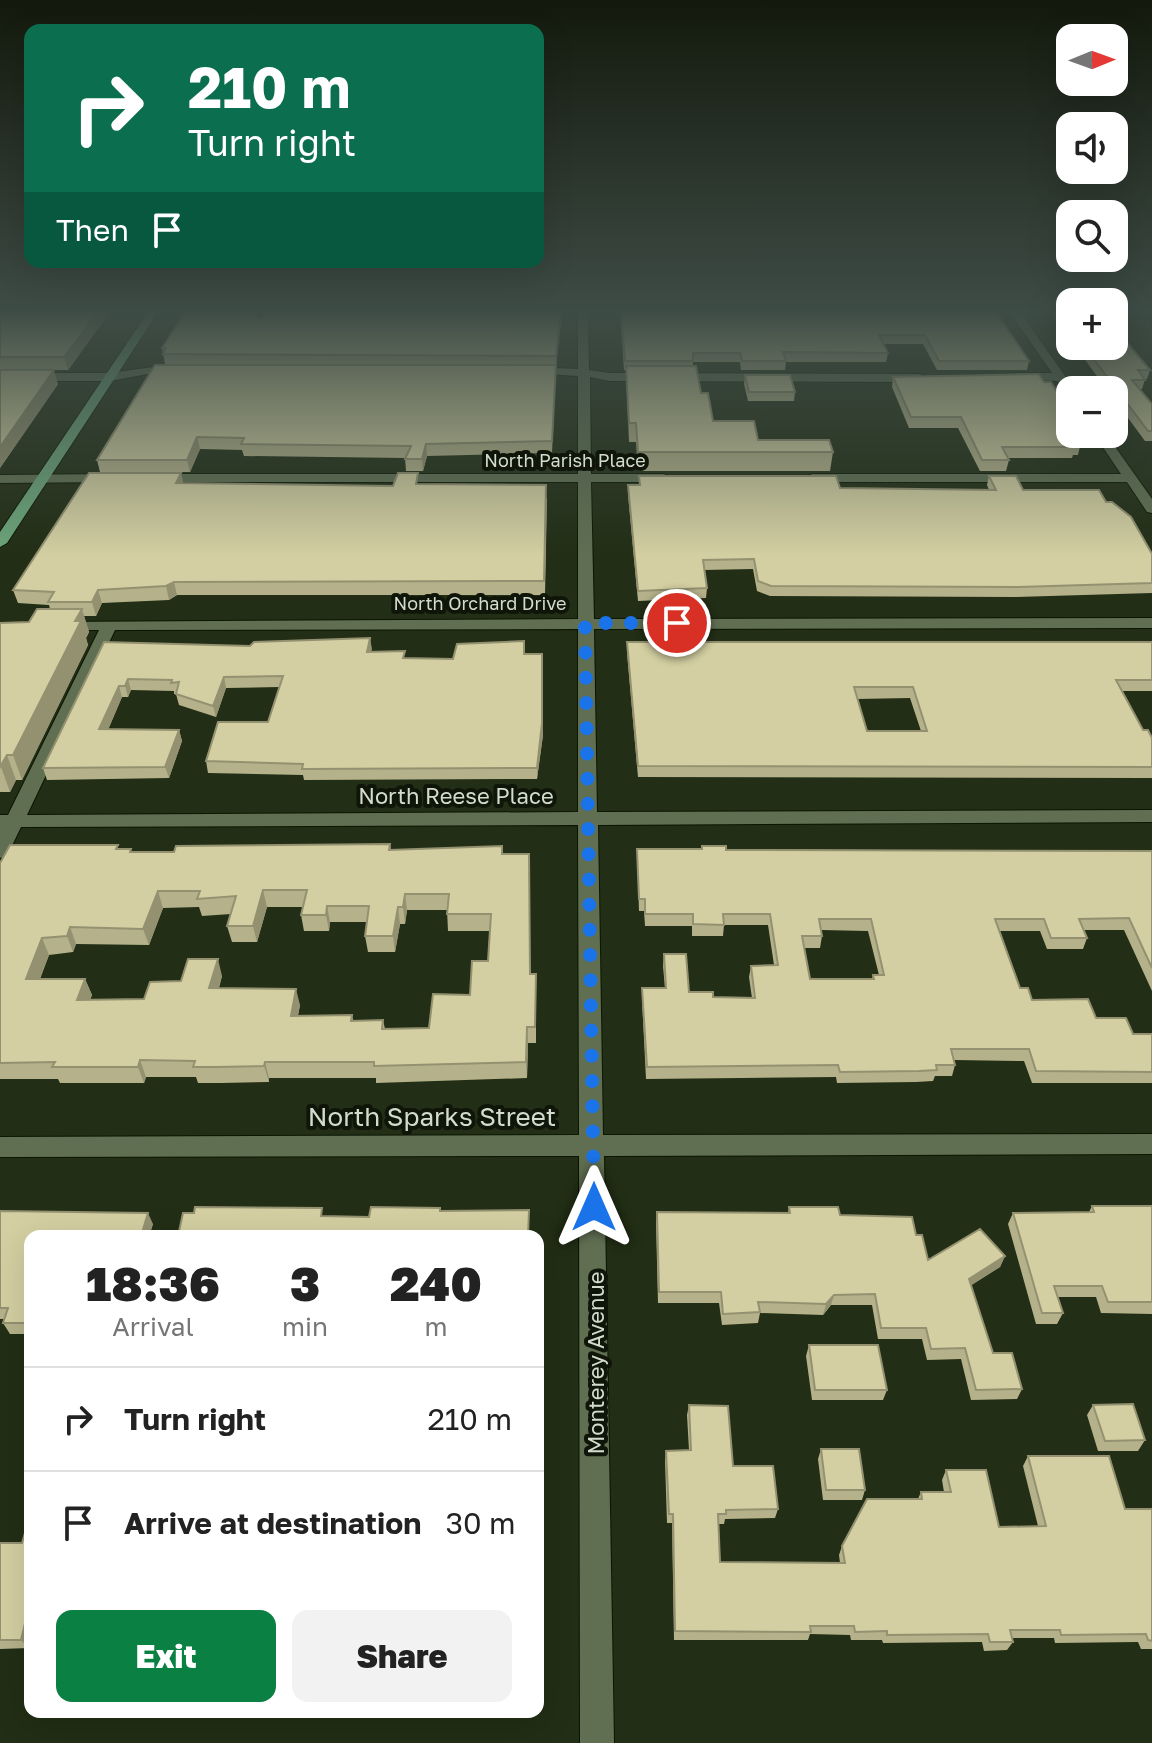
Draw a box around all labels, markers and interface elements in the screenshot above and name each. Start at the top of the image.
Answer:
north arrow [1056,24,1128,96]
map controls [1056,24,1128,448]
text: 210 m [188,53,350,120]
icon: right [56,56,160,160]
button: sound [1056,112,1128,184]
text: Turn right [188,121,356,164]
button: search [1056,200,1128,272]
icon: arrive [145,208,189,252]
text: Then [56,212,129,248]
button: + [1056,288,1128,360]
button: − [1056,376,1128,448]
street label: North Parish Place [484,449,646,471]
pin [643,589,711,657]
street label: North Orchard Drive [394,592,566,614]
icon: arrive [655,601,699,645]
street label: North Reese Place [358,782,554,809]
street label: North Sparks Street [308,1101,556,1132]
position arrow [552,1165,636,1249]
text: 18:36 [86,1254,220,1312]
text: 3 [290,1254,320,1312]
text: 240 [390,1254,482,1312]
street label: Monterey Avenue [582,1271,609,1455]
text: Arrival [112,1311,194,1342]
text: min [282,1311,328,1342]
text: m [425,1311,448,1342]
icon: right [56,1397,100,1441]
text: Turn right [124,1401,266,1437]
text: 210 m [427,1401,512,1437]
icon: arrive [56,1501,100,1545]
text: Arrive at destination [124,1505,421,1541]
text: 30 m [445,1505,516,1541]
button: Exit [56,1610,276,1702]
button: Share [292,1610,512,1702]

